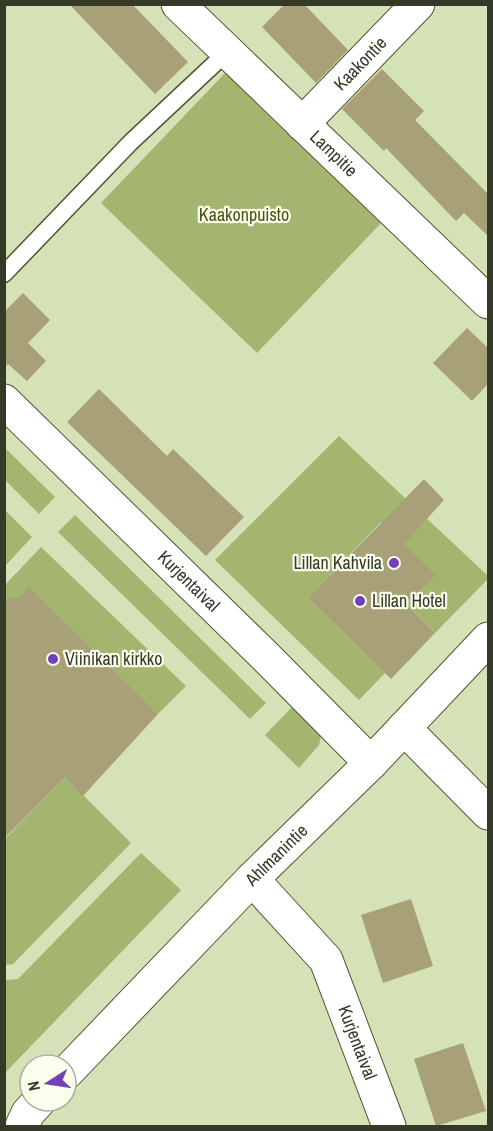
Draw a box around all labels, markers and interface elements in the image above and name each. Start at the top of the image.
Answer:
street label: Kaakontie [328,31,392,96]
street label: Lampitie [305,124,363,182]
park label: Kaakonpuisto [199,202,289,227]
street label: Kurjentaival [152,545,226,617]
place label: Lillan Kahvila [293,550,382,575]
marker: Lillan Kahvila [387,556,401,570]
place label: Lillan Hotel [372,588,446,613]
marker: Lillan Hotel [353,594,367,608]
place label: Viinikan kirkko [65,646,162,671]
marker: Viinikan kirkko [46,652,60,666]
street label: Ahlmanintie [238,818,313,892]
street label: Kurjentaival [332,1001,383,1083]
north arrow [18,1053,78,1113]
text: N [22,1079,45,1093]

